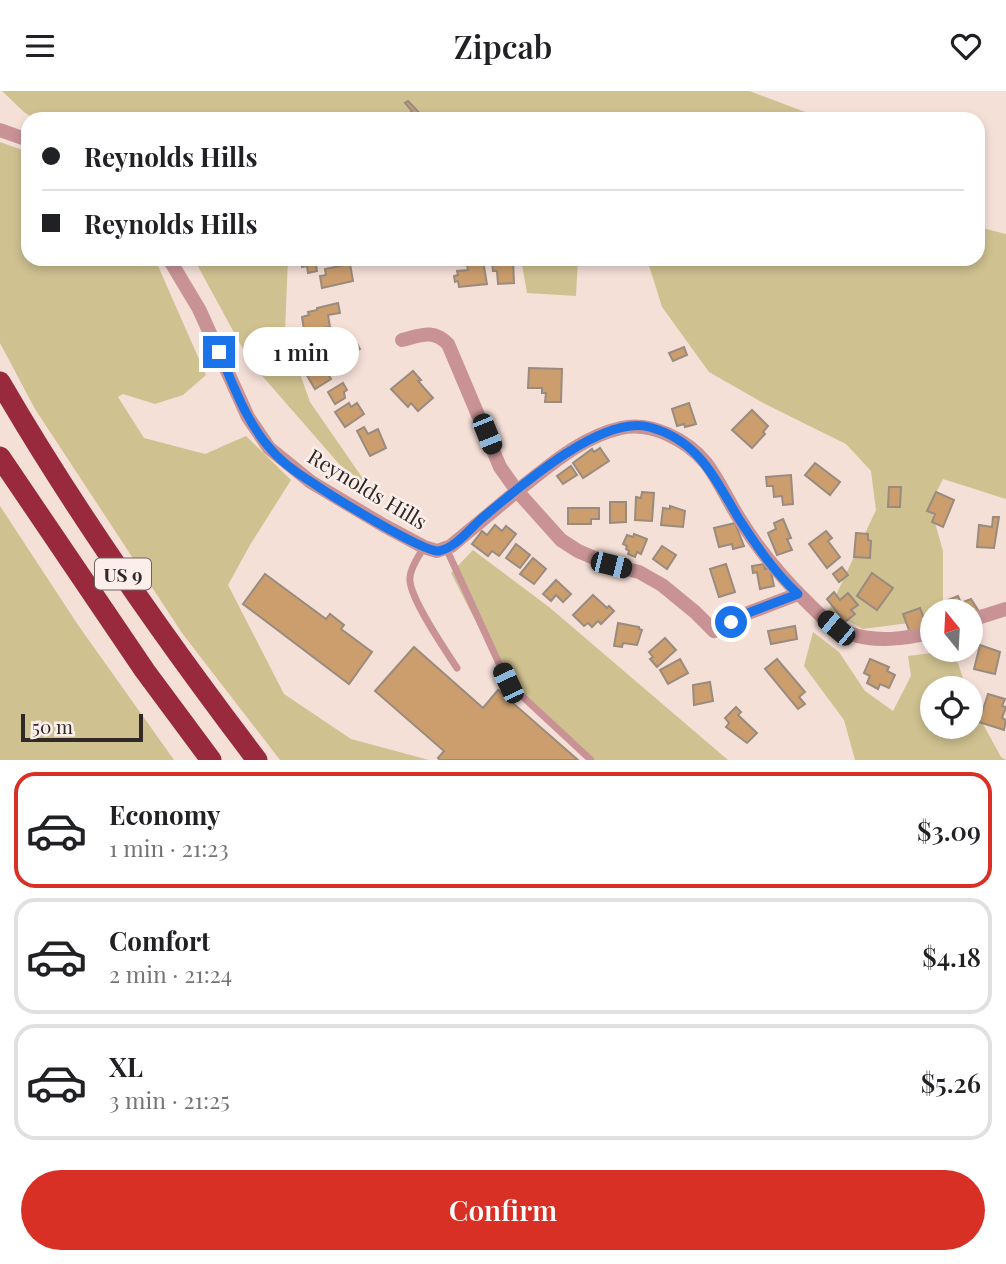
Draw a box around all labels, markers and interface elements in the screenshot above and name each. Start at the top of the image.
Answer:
text: Zipcab [454,24,552,67]
icon: menu [21,27,59,65]
icon: heart [947,27,985,65]
text: Reynolds Hills [84,139,257,174]
text: Reynolds Hills [84,206,257,241]
callout: 1 min [244,327,359,377]
route end [203,336,235,368]
text: 1 min [273,336,329,367]
car [470,411,505,457]
street label: Reynolds Hills [303,441,433,535]
car [589,550,634,580]
road number: US 9 [95,559,151,589]
north arrow [920,599,984,661]
map controls [920,599,983,739]
route start [715,606,747,638]
car [814,606,859,650]
car [490,660,527,706]
button: locate [920,676,983,739]
scale bar [21,711,144,743]
text: 50 m [32,713,73,739]
text: Economy [109,797,220,832]
icon: car [25,799,88,862]
text: $3.09 [917,813,981,848]
text: 1 min · 21:23 [109,832,229,863]
text: Comfort [109,923,210,958]
icon: car [25,925,88,988]
text: $4.18 [922,939,981,974]
text: 2 min · 21:24 [109,958,232,989]
text: XL [109,1049,143,1084]
icon: car [25,1051,88,1114]
text: $5.26 [921,1065,981,1100]
text: 3 min · 21:25 [109,1084,230,1115]
button: Confirm [21,1170,985,1250]

